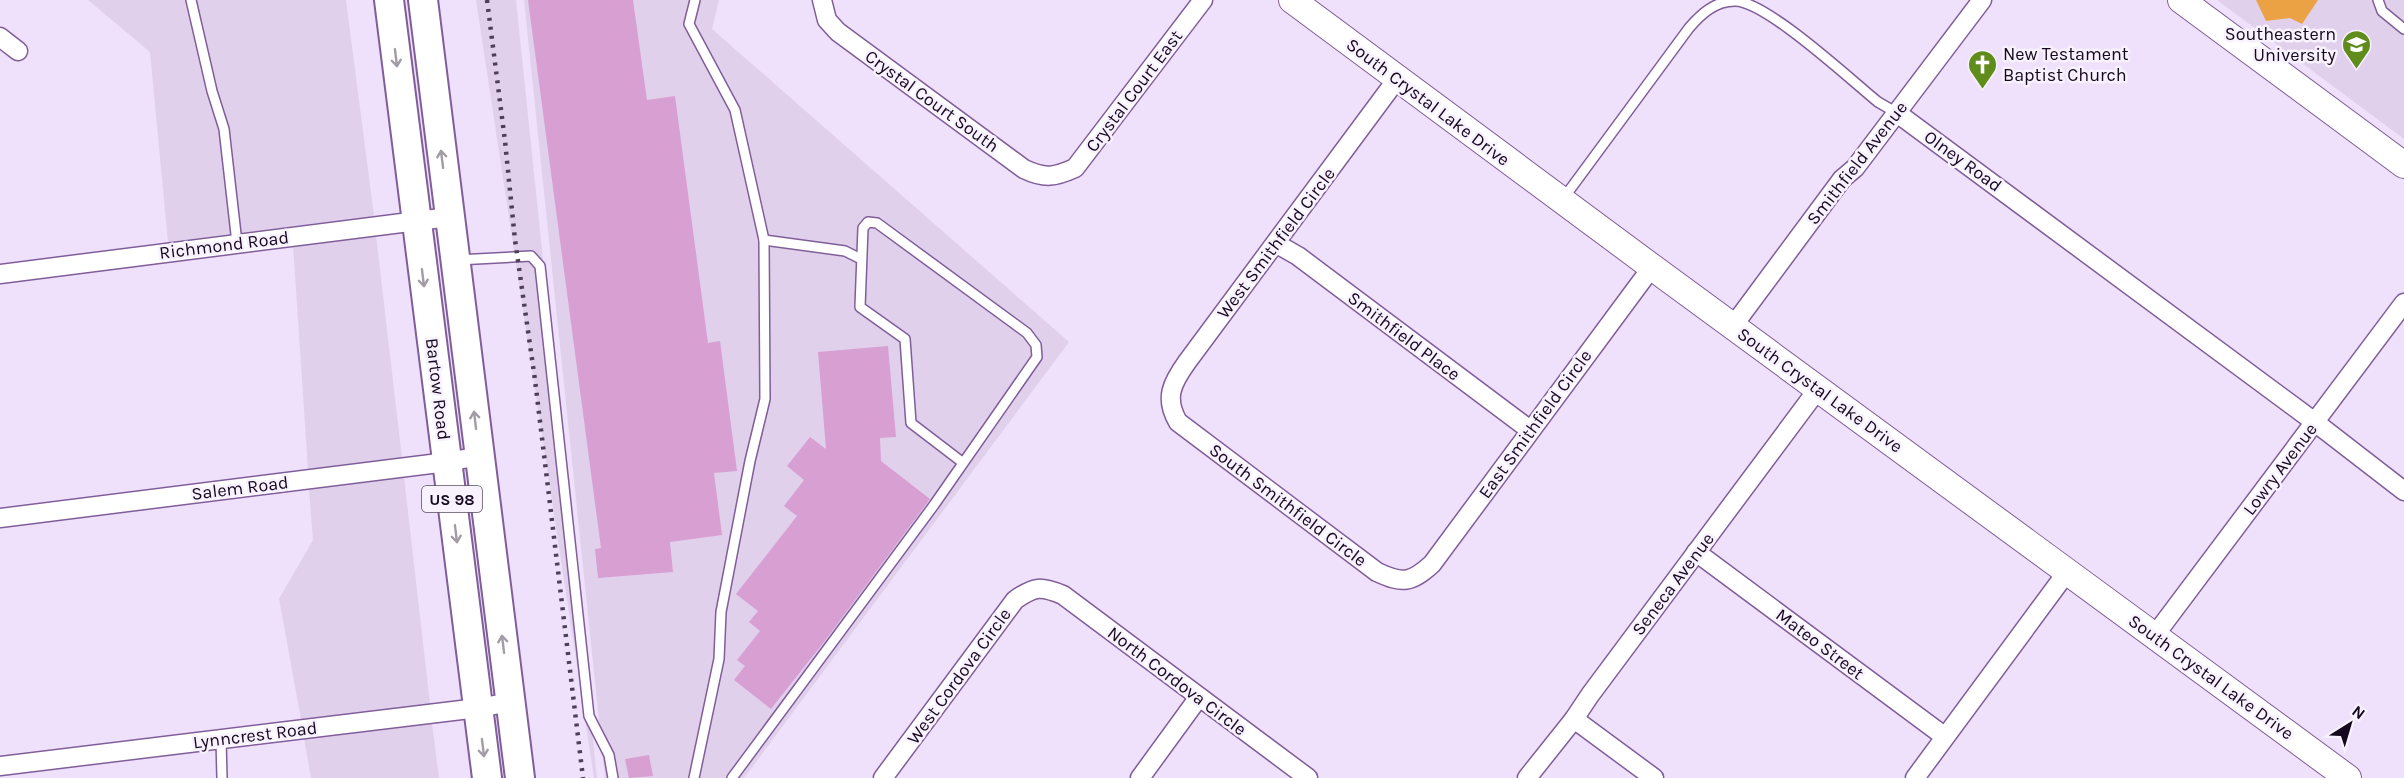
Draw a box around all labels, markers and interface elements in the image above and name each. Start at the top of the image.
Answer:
place label: Southeastern University [2225,23,2337,66]
street label: Crystal Court East [1081,26,1187,156]
school or university icon: Southeastern University [2341,28,2373,70]
street label: South Crystal Lake Drive [1342,33,1514,171]
place label: New Testament Baptist Church [2003,43,2129,86]
street label: Crystal Court South [861,45,1003,157]
one-way arrow [391,48,402,67]
church icon: New Testament Baptist Church [1966,48,1998,90]
street label: Smithfield Avenue [1802,97,1912,229]
street label: Olney Road [1920,125,2006,197]
one-way arrow [436,150,447,169]
street label: West Smithfield Circle [1212,163,1340,323]
street label: Richmond Road [158,226,290,264]
one-way arrow [418,268,429,287]
street label: Smithfield Place [1344,287,1464,385]
street label: South Crystal Lake Drive [1733,323,1907,457]
street label: Bartow Road [421,337,455,441]
street label: East Smithfield Circle [1474,345,1596,503]
one-way arrow [470,411,481,431]
street label: Lowry Avenue [2238,419,2322,519]
street label: South Smithfield Circle [1205,439,1371,571]
street label: Salem Road [190,471,290,505]
road number: US 98 [422,486,482,512]
one-way arrow [451,523,462,543]
street label: Seneca Avenue [1627,528,1719,640]
street label: West Cordova Circle [902,604,1016,748]
street label: Mateo Street [1772,604,1869,684]
street label: South Crystal Lake Drive [2124,610,2298,744]
street label: North Cordova Circle [1103,622,1251,740]
one-way arrow [498,634,509,654]
north arrow [2320,694,2380,754]
text: N [2348,701,2369,723]
street label: Lynncrest Road [192,716,318,754]
one-way arrow [478,738,489,758]

